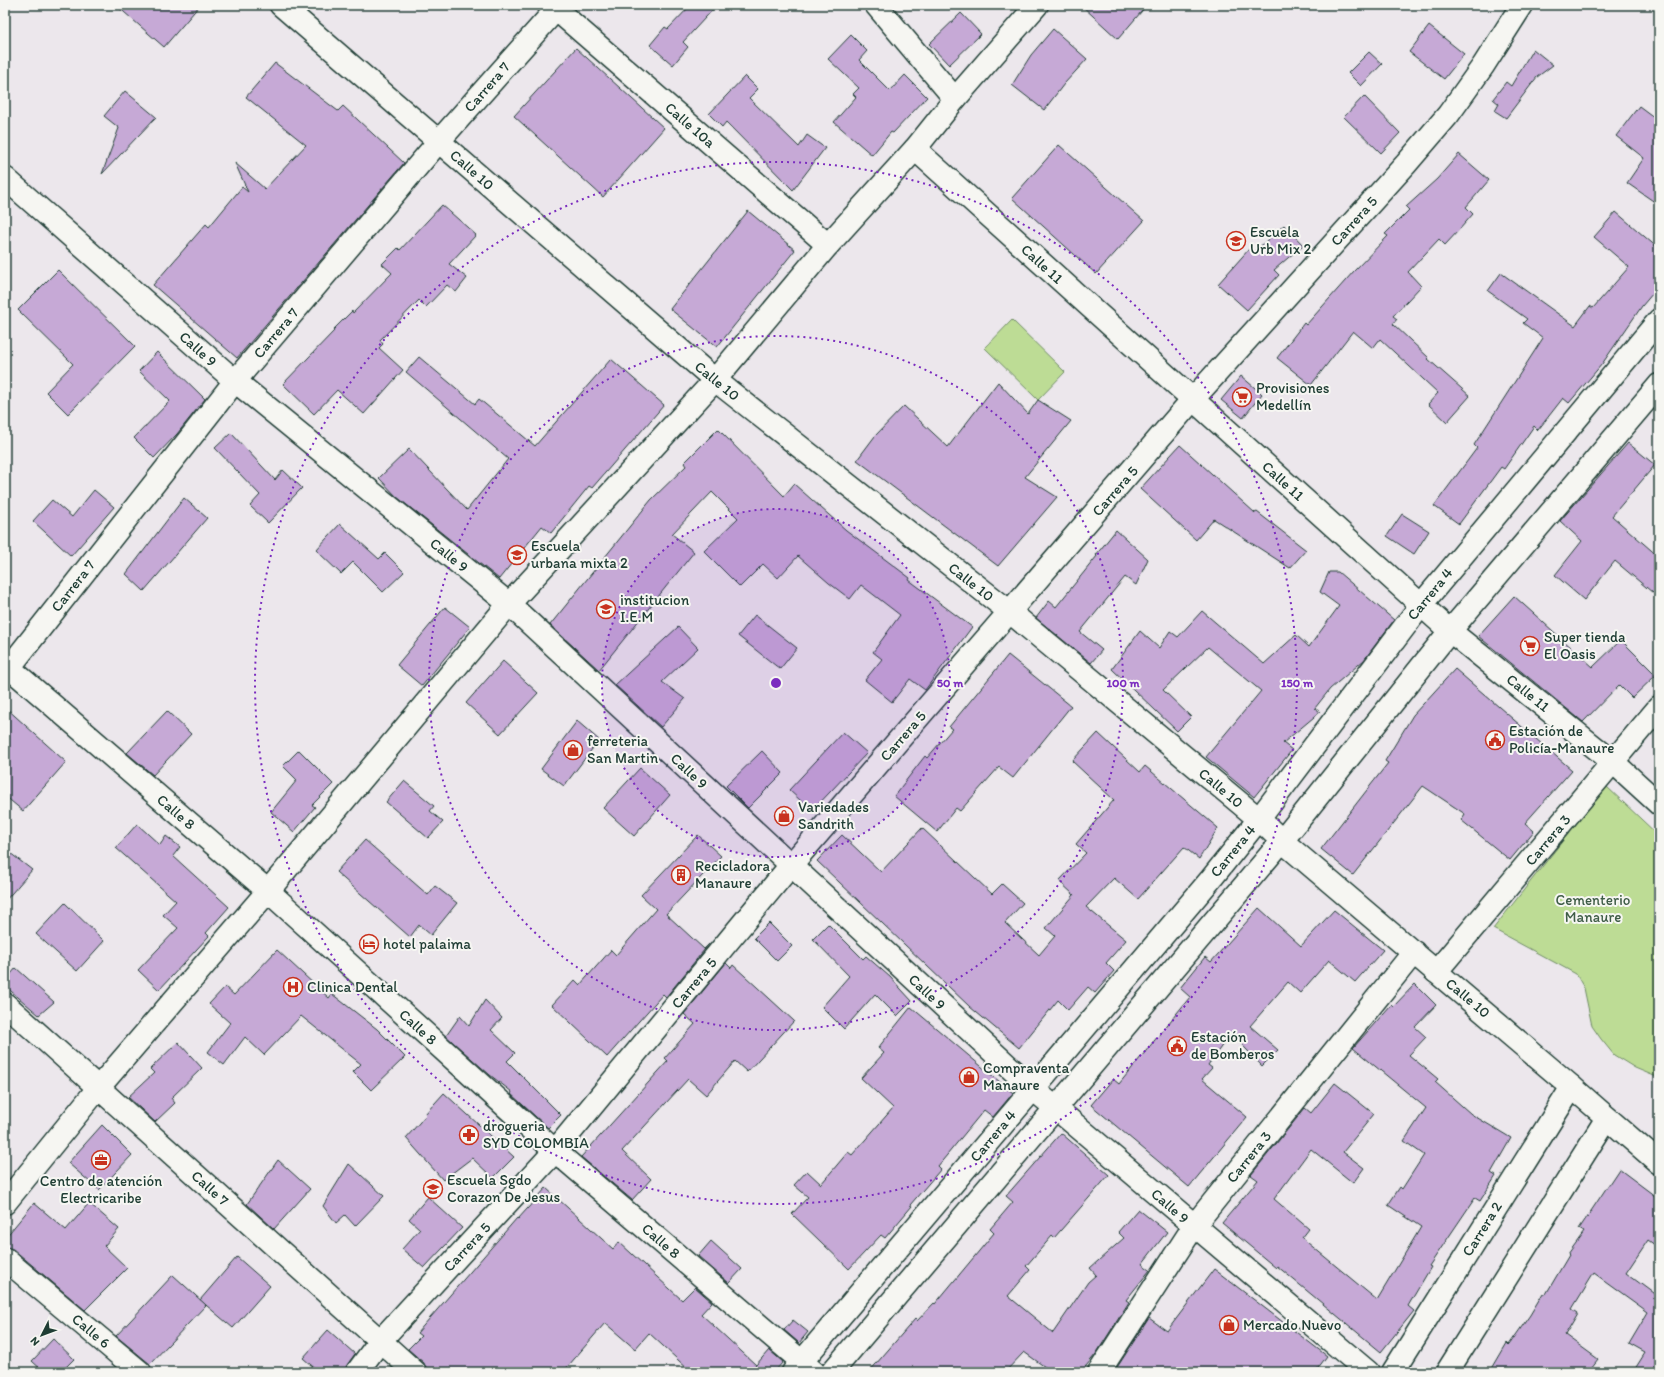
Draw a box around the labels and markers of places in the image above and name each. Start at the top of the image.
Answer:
place label: Escuela Urb Mix 2 [1250,223,1312,258]
school or university icon: Escuela Urb Mix 2 [1225,230,1247,252]
place label: Provisiones Medellín [1256,379,1330,414]
supermarket icon: Provisiones Medellín [1231,386,1253,408]
place label: Escuela urbana mixta 2 [531,537,628,572]
school or university icon: Escuela urbana mixta 2 [506,544,528,566]
place label: institucion I.E.M [620,591,690,626]
school or university icon: institucion I.E.M [595,598,617,620]
place label: Super tienda El Oasis [1544,628,1626,663]
supermarket icon: Super tienda El Oasis [1519,635,1541,657]
centre of rings [769,676,783,690]
place label: Estación de Policía-Manaure [1509,722,1614,757]
public building icon: Estación de Policía-Manaure [1484,729,1506,751]
place label: ferreteria San Martin [587,732,659,767]
shop icon: ferreteria San Martin [562,739,584,761]
place label: Variedades Sandrith [798,798,869,833]
shop icon: Variedades Sandrith [773,805,795,827]
place label: Recicladora Manaure [695,857,770,892]
building icon: Recicladora Manaure [670,864,692,886]
hotel icon: hotel palaima [358,933,380,955]
place label: hotel palaima [383,935,471,953]
hospital icon: Clinica Dental [282,976,304,998]
place label: Clinica Dental [307,978,398,996]
place label: Estación de Bomberos [1191,1028,1275,1063]
public building icon: Estación de Bomberos [1166,1035,1188,1057]
place label: Compraventa Manaure [983,1059,1069,1094]
shop icon: Compraventa Manaure [958,1066,980,1088]
place label: drogueria SYD COLOMBIA [483,1117,589,1152]
pharmacy icon: drogueria SYD COLOMBIA [458,1124,480,1146]
office icon: Centro de atención Electricaribe [90,1149,112,1171]
place label: Escuela Sgdo Corazon De Jesus [447,1171,561,1206]
place label: Centro de atención Electricaribe [40,1172,162,1207]
school or university icon: Escuela Sgdo Corazon De Jesus [422,1178,444,1200]
shop icon: Mercado Nuevo [1218,1314,1240,1336]
place label: Mercado Nuevo [1243,1316,1341,1334]

